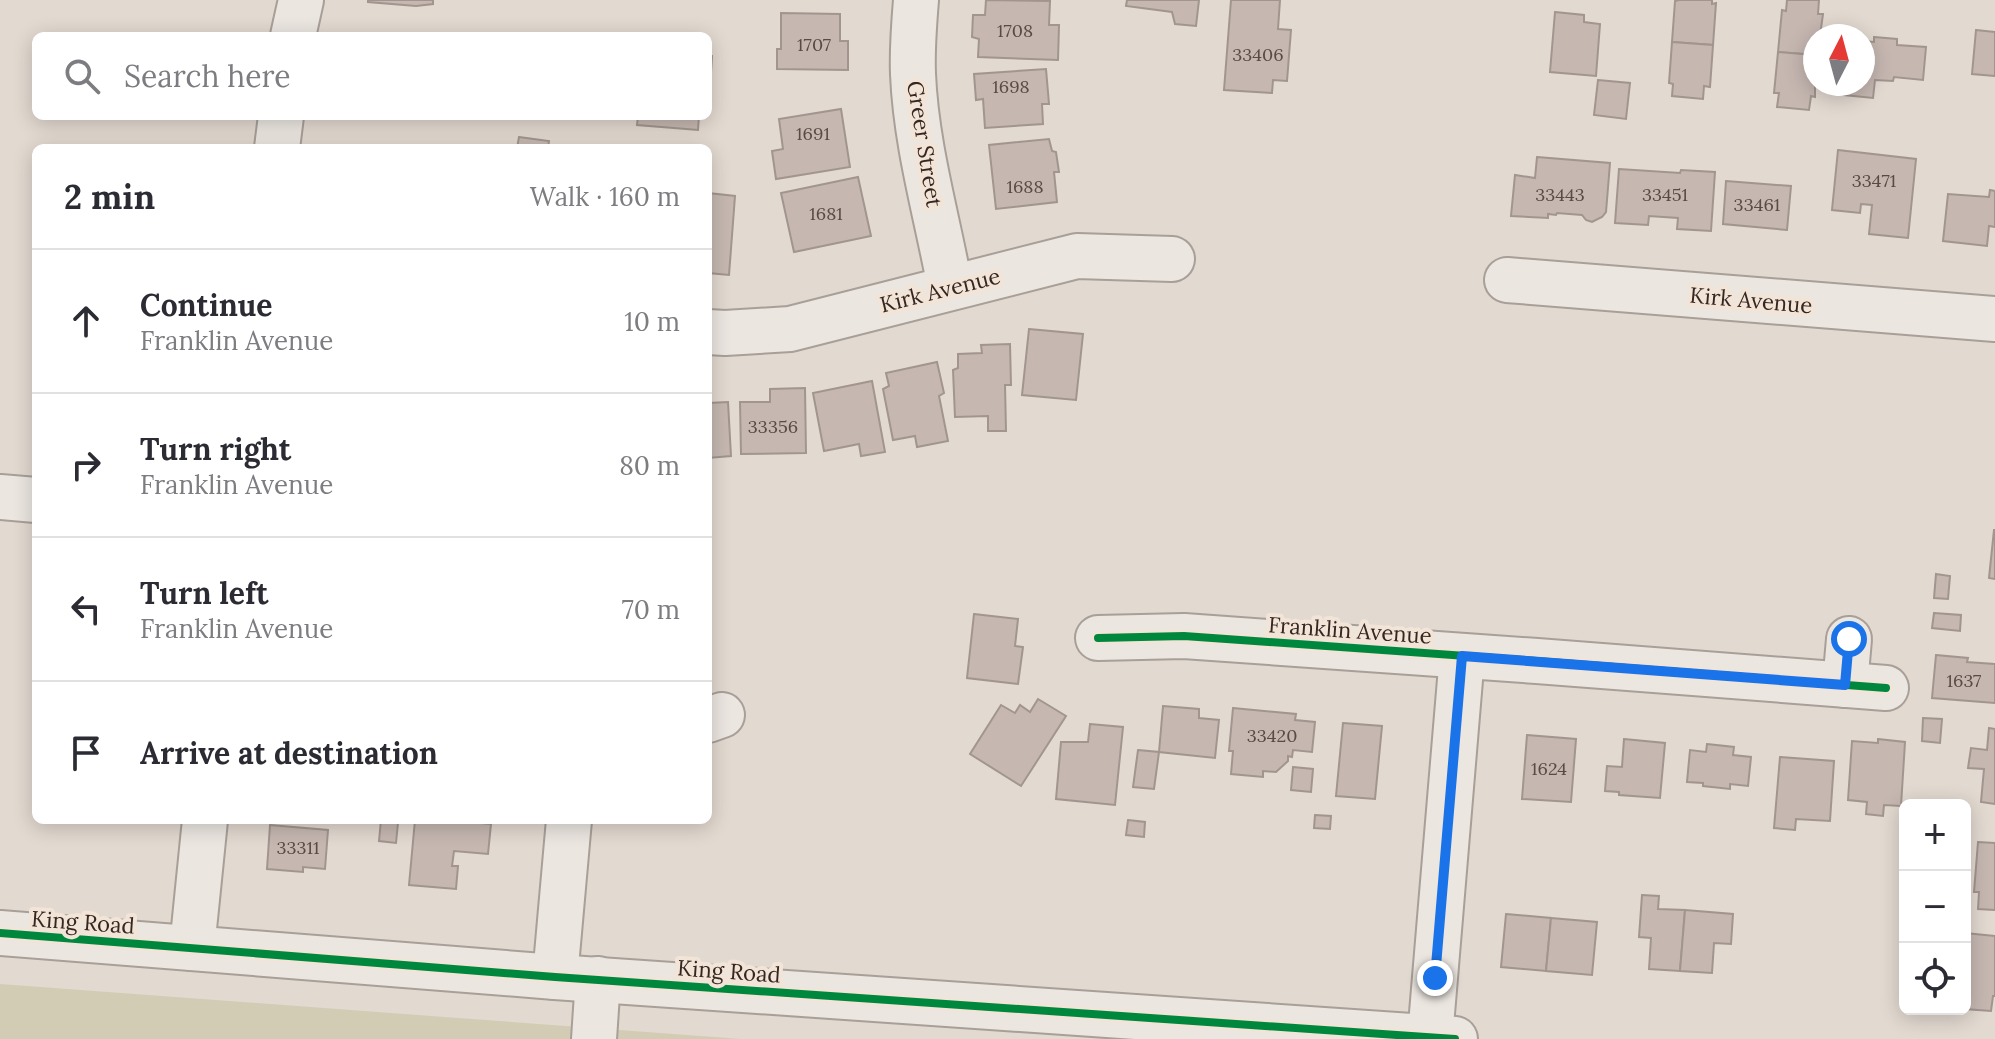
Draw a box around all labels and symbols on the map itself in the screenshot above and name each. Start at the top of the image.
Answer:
house number: 1708 [997,19,1033,42]
north arrow [1803,24,1875,96]
house number: 1707 [797,33,831,56]
house number: 33406 [1232,43,1284,66]
house number: 1698 [992,75,1030,98]
street label: Greer Street [901,79,949,210]
house number: 1691 [796,122,830,145]
house number: 33471 [1852,169,1896,192]
house number: 1688 [1006,175,1044,198]
house number: 33443 [1535,183,1585,206]
house number: 33451 [1642,183,1688,206]
house number: 33461 [1734,193,1780,216]
house number: 1681 [809,202,843,225]
street label: Kirk Avenue [877,262,1003,318]
street label: Kirk Avenue [1689,281,1814,319]
house number: 33356 [748,415,798,438]
street label: Franklin Avenue [1267,610,1433,650]
route start [1831,621,1867,657]
house number: 1637 [1947,669,1981,692]
house number: 33420 [1247,724,1297,747]
house number: 1624 [1531,757,1567,780]
house number: 33311 [276,836,320,859]
street label: King Road [30,904,136,940]
street label: King Road [676,953,782,989]
route end [1417,960,1453,996]

